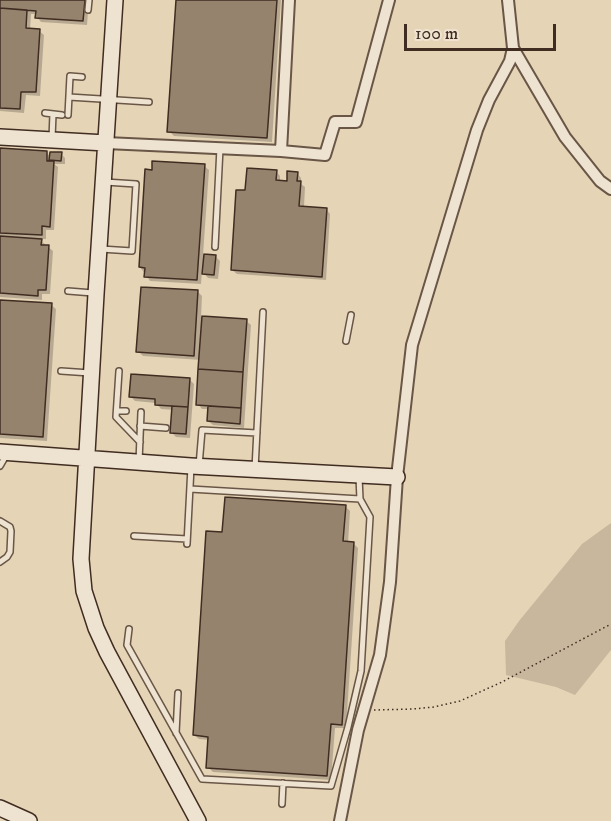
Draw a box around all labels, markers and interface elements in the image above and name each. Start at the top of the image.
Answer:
scale bar [407,12,558,50]
text: 100 m [415,23,458,45]

